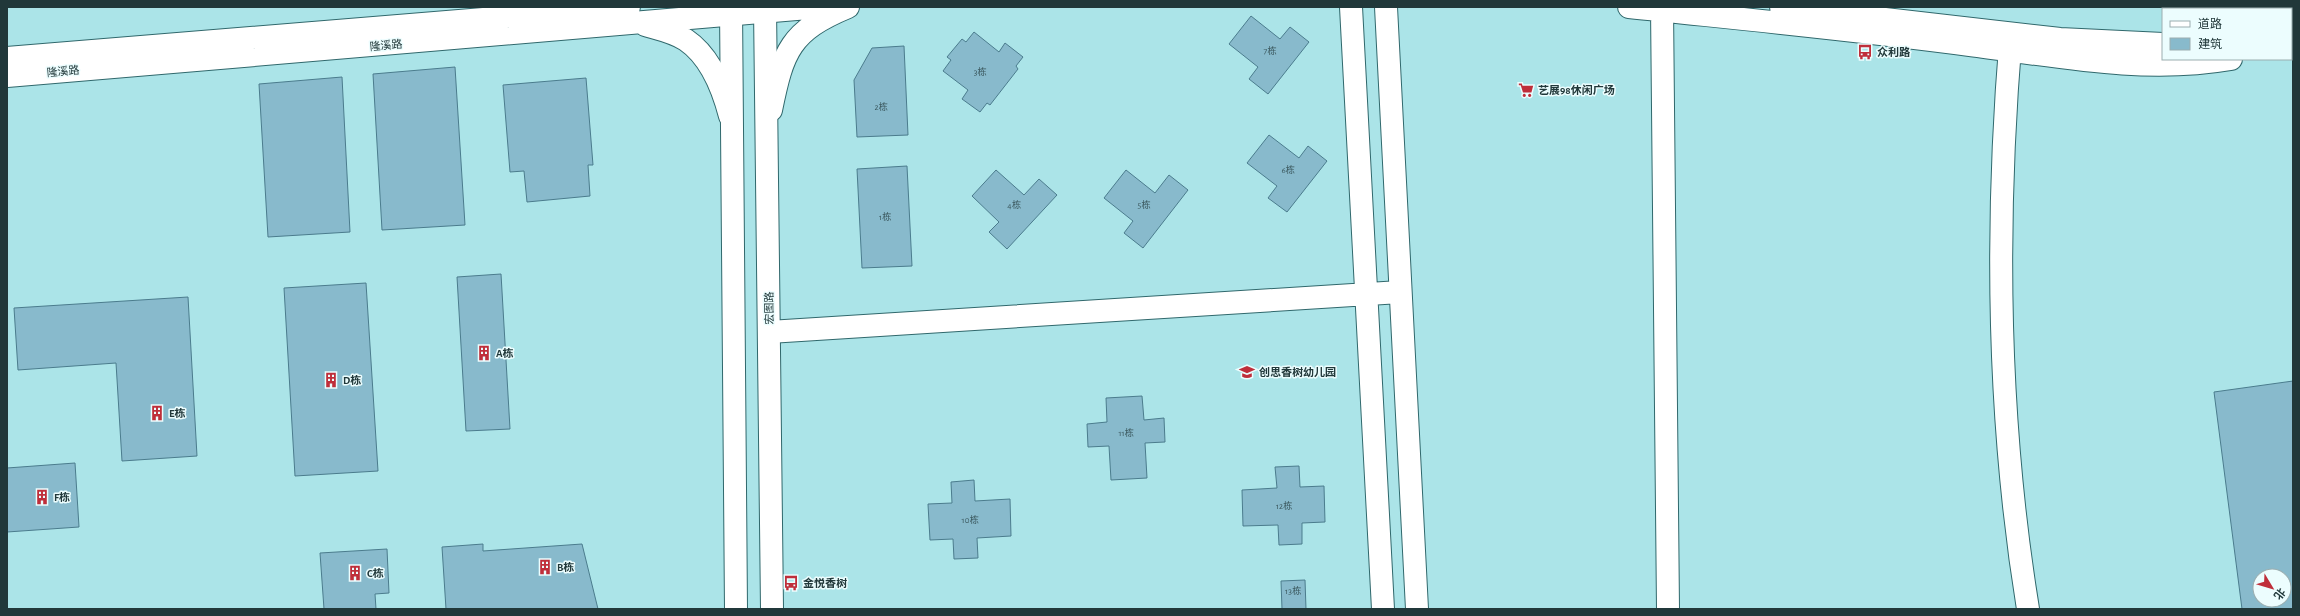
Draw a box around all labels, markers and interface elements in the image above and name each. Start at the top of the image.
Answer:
legend [2162,8,2292,60]
text: 道路 [2198,17,2222,30]
text: 建筑 [2198,37,2222,50]
street label: 隆溪路 [369,38,403,52]
bus stop icon: 众利路 [1856,43,1874,61]
house number: 7栋 [1264,45,1276,56]
place label: 众利路 [1877,46,1911,58]
street label: 隆溪路 [46,64,80,78]
house number: 3栋 [974,66,986,77]
supermarket icon: 艺展98休闲广场 [1517,81,1535,99]
place label: 艺展98休闲广场 [1538,84,1615,96]
house number: 2栋 [874,101,888,112]
house number: 6栋 [1281,164,1295,175]
house number: 4栋 [1007,199,1021,210]
house number: 5栋 [1138,199,1150,210]
house number: 1栋 [879,211,891,222]
street label: 宏图路 [763,291,775,325]
building icon: A栋 [475,344,493,362]
place label: A栋 [496,347,514,359]
school or university icon: 创思香树幼儿园 [1238,363,1256,381]
place label: 创思香树幼儿园 [1259,366,1336,378]
building icon: D栋 [322,371,340,389]
place label: D栋 [343,374,361,386]
building icon: E栋 [148,404,166,422]
place label: E栋 [169,407,186,419]
house number: 11栋 [1118,427,1134,438]
building icon: F栋 [33,488,51,506]
place label: F栋 [54,491,70,503]
house number: 12栋 [1276,500,1292,511]
house number: 10栋 [962,514,978,525]
building icon: B栋 [536,558,554,576]
place label: B栋 [557,561,574,573]
building icon: C栋 [346,564,364,582]
place label: C栋 [367,567,384,579]
north arrow [2252,568,2292,608]
bus stop icon: 金悦香树 [782,574,800,592]
place label: 金悦香树 [803,577,847,589]
house number: 13栋 [1285,585,1301,596]
text: 北 [2272,586,2287,602]

